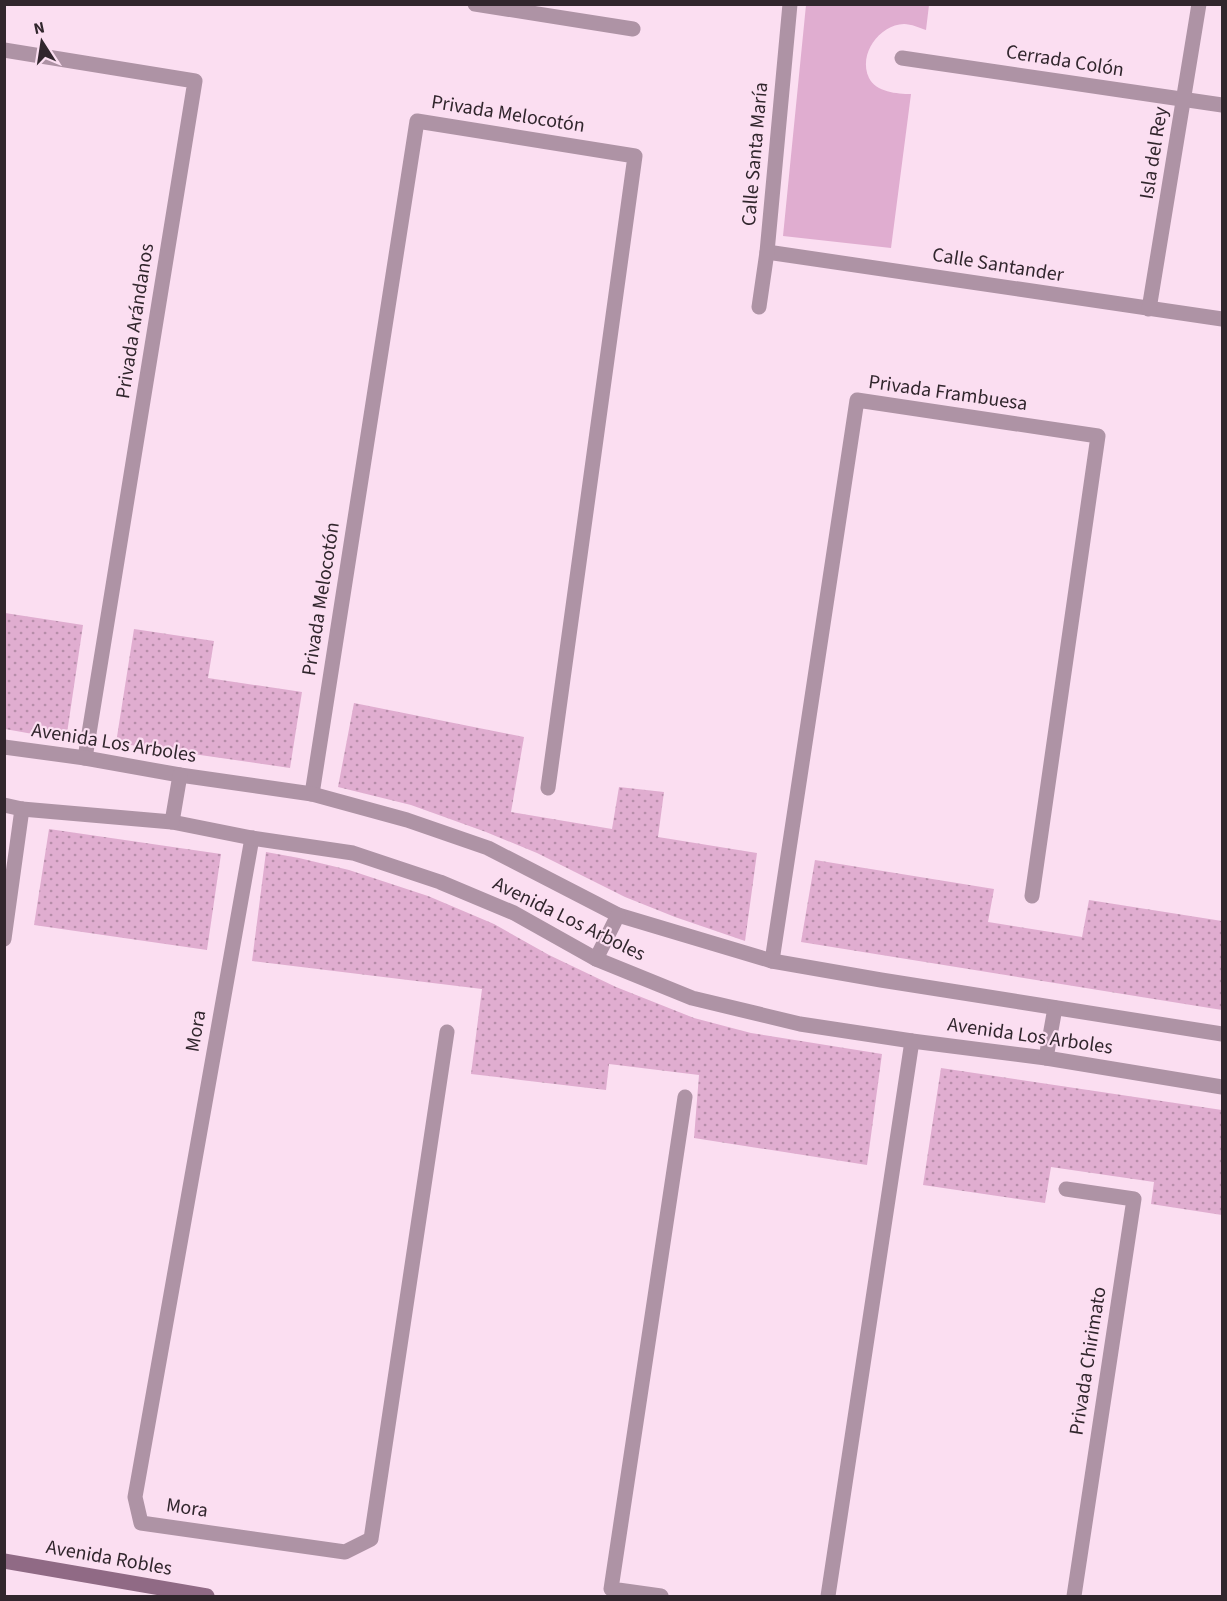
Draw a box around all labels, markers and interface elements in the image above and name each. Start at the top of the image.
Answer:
north arrow [12,12,72,72]
text: N [32,16,47,40]
street label: Cerrada Colón [1004,38,1126,84]
street label: Calle Santa María [735,81,775,227]
street label: Privada Melocotón [429,88,587,140]
street label: Isla del Rey [1133,104,1175,201]
street label: Privada Arándanos [109,241,161,401]
street label: Calle Santander [930,241,1066,289]
street label: Privada Frambuesa [867,368,1029,418]
street label: Privada Melocotón [295,520,347,678]
street label: Avenida Los Arboles [29,716,199,770]
street label: Avenida Los Arboles [488,870,650,968]
street label: Mora [179,1008,213,1054]
street label: Avenida Los Arboles [946,1011,1114,1061]
street label: Privada Chirimato [1062,1285,1114,1437]
street label: Mora [164,1491,210,1525]
street label: Avenida Robles [44,1533,174,1583]

